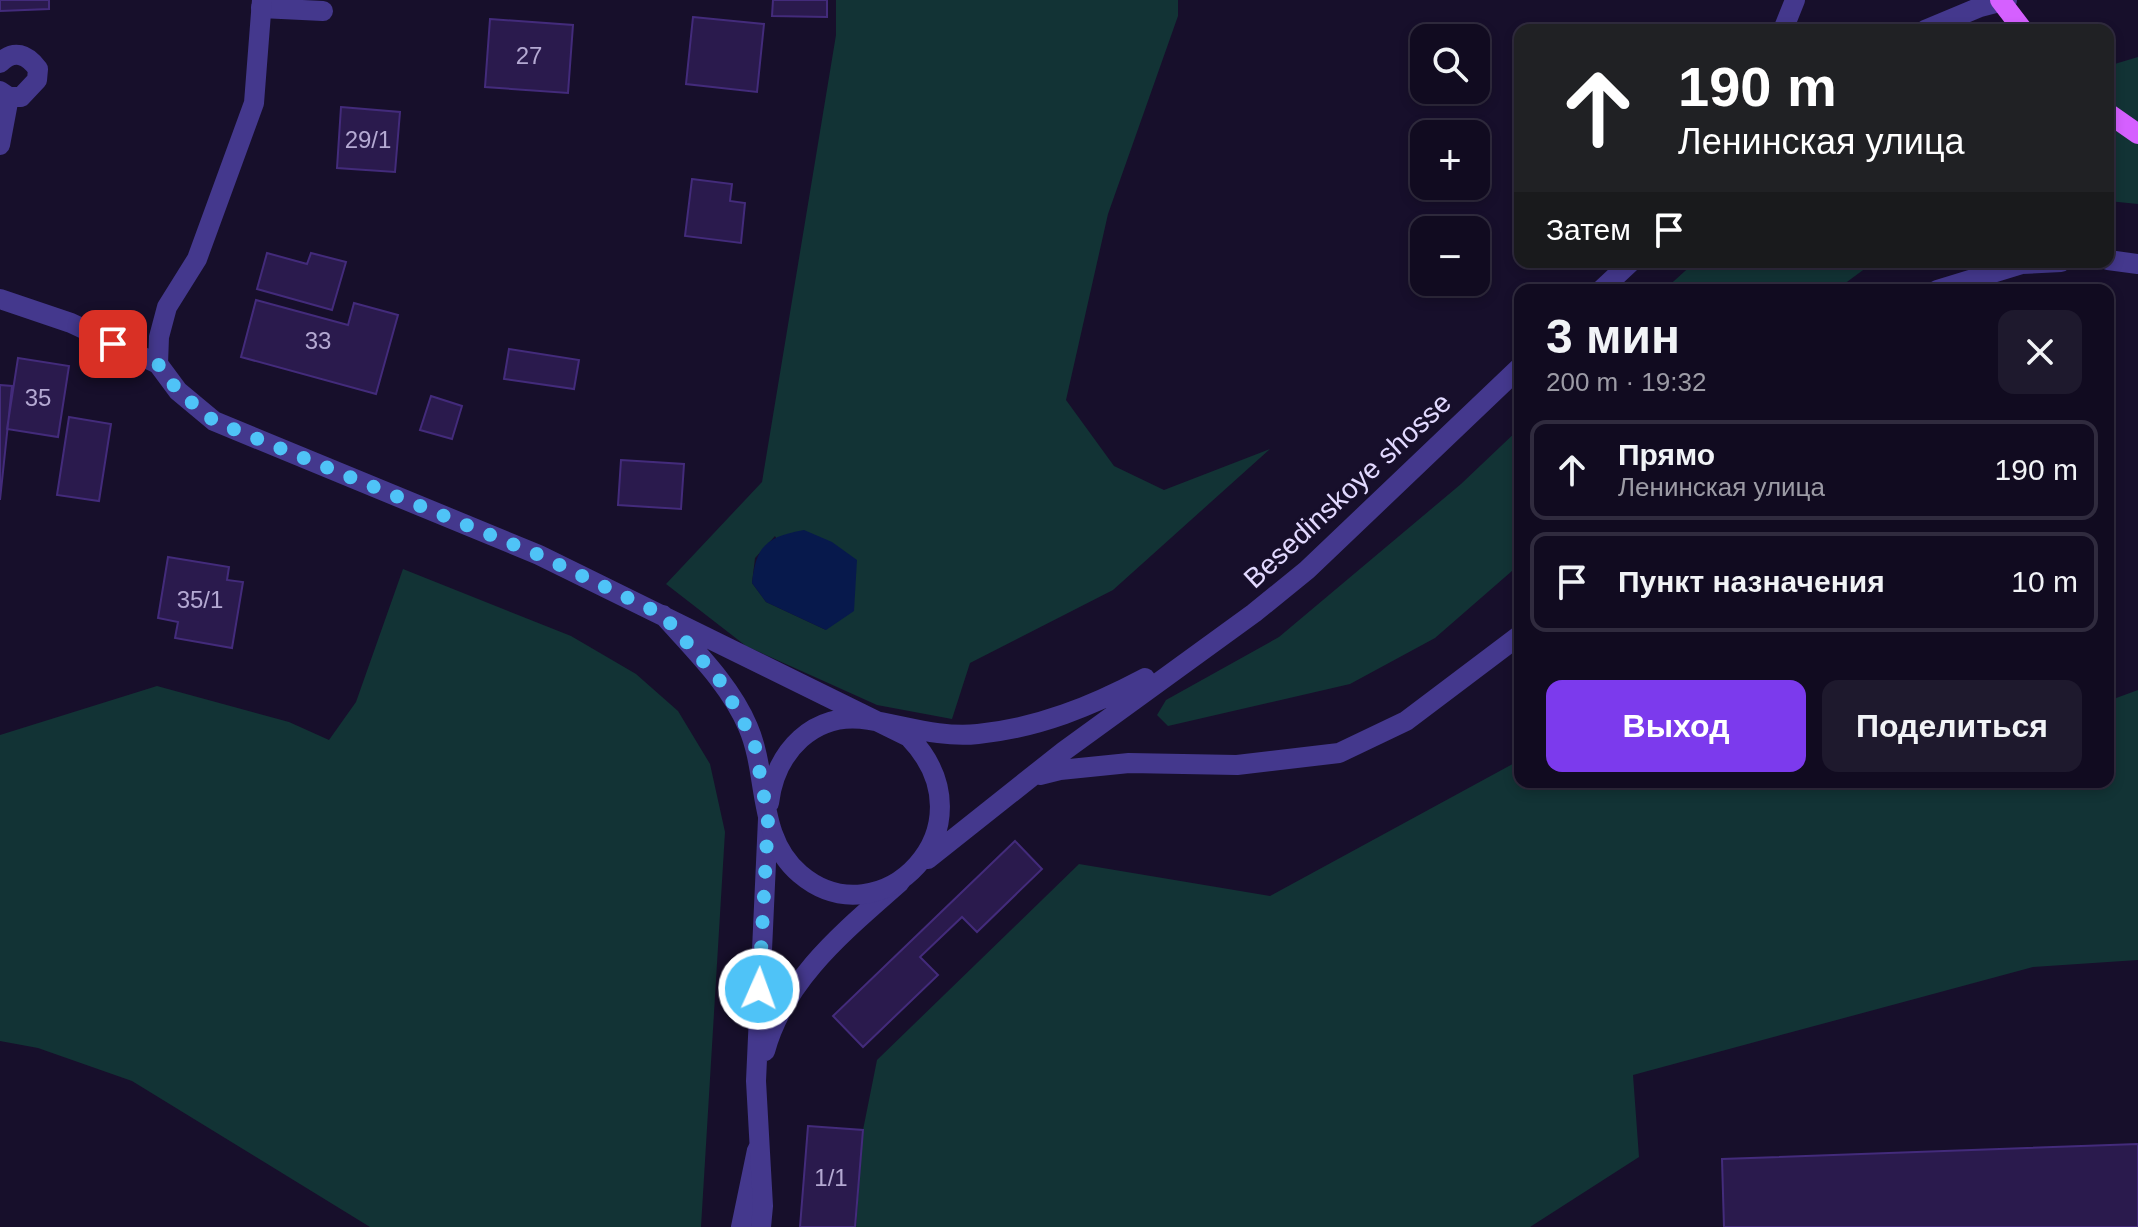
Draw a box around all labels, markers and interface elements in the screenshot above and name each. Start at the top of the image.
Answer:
map controls [1410,24,1490,296]
button: search [1410,24,1490,104]
house number: 27 [516,42,542,69]
text: 190 m [1678,55,1837,118]
icon: ahead [1546,56,1650,160]
button: + [1410,120,1490,200]
text: Ленинская улица [1678,121,1965,162]
house number: 29/1 [345,126,391,153]
icon: arrive [1647,208,1691,252]
text: Затем [1546,213,1631,246]
button: − [1410,216,1490,296]
pin [79,310,147,378]
text: 3 мин [1546,310,1680,363]
button: close [1998,310,2082,394]
icon: arrive [91,322,135,366]
house number: 33 [305,327,331,354]
text: 200 m · 19:32 [1546,367,1706,397]
house number: 35 [25,384,51,411]
street label: Besedinskoye shosse [1238,387,1457,594]
text: Прямо [1618,438,1715,471]
icon: ahead [1550,448,1594,492]
text: 190 m [1995,453,2078,486]
text: Ленинская улица [1618,472,1825,502]
icon: arrive [1550,560,1594,604]
text: Пункт назначения [1618,565,1885,598]
text: 10 m [2011,565,2078,598]
house number: 35/1 [177,586,223,613]
button: Выход [1546,680,1806,772]
button: Поделиться [1822,680,2082,772]
position arrow [717,947,801,1031]
house number: 1/1 [814,1164,848,1191]

